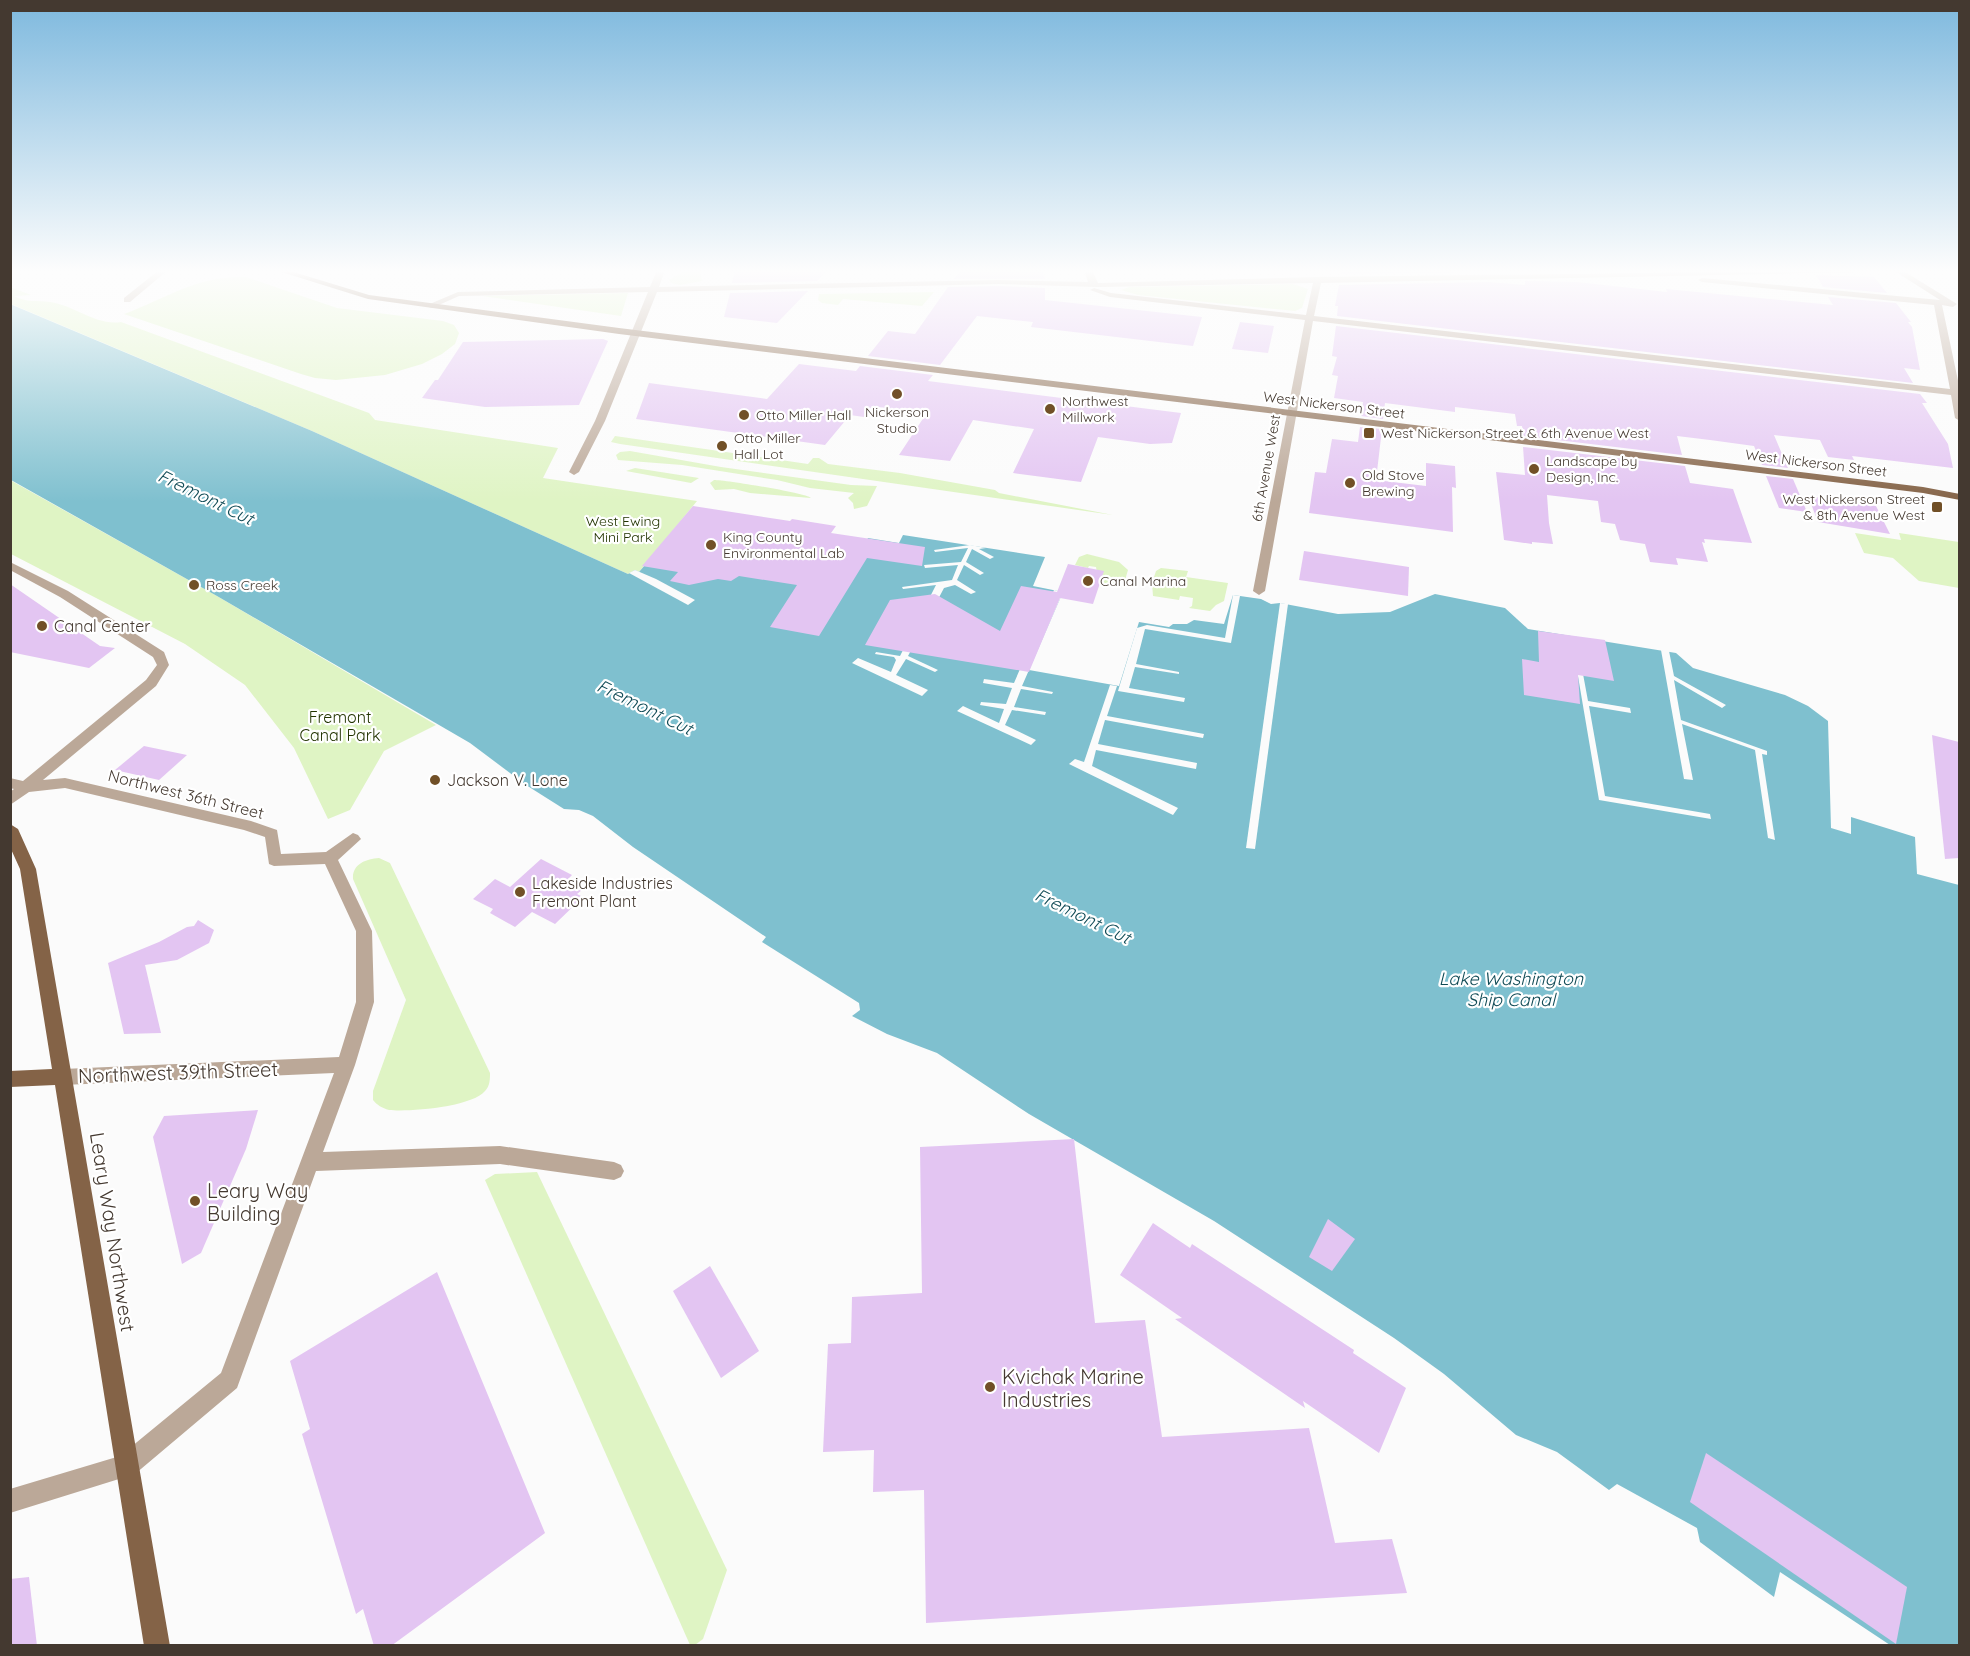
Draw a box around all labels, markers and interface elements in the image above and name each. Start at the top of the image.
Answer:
marker: Nickerson Studio [890,387,904,401]
street label: West Nickerson Street [1262,387,1406,423]
place label: Northwest Millwork [1062,392,1129,426]
marker: Northwest Millwork [1043,402,1057,416]
place label: Nickerson Studio [865,403,929,437]
place label: Otto Miller Hall [756,406,851,424]
marker: Otto Miller Hall [737,408,751,422]
street label: 6th Avenue West [1248,413,1284,523]
place label: West Nickerson Street & 6th Avenue West [1381,424,1649,442]
marker: West Nickerson Street & 6th Avenue West [1362,426,1376,440]
place label: Otto Miller Hall Lot [734,429,801,463]
marker: Otto Miller Hall Lot [715,439,729,453]
street label: West Nickerson Street [1744,445,1888,481]
place label: Landscape by Design, Inc. [1546,452,1637,486]
marker: Landscape by Design, Inc. [1527,462,1541,476]
water label: Fremont Cut [154,464,259,531]
place label: Old Stove Brewing [1362,466,1424,500]
marker: Old Stove Brewing [1343,476,1357,490]
place label: West Nickerson Street & 8th Avenue West [1783,490,1925,524]
marker: West Nickerson Street & 8th Avenue West [1930,500,1944,514]
park label: West Ewing Mini Park [586,512,660,546]
place label: King County Environmental Lab [723,528,844,562]
marker: King County Environmental Lab [704,538,718,552]
place label: Canal Marina [1100,572,1186,590]
marker: Canal Marina [1081,574,1095,588]
place label: Ross Creek [206,576,278,594]
marker: Ross Creek [187,578,201,592]
place label: Canal Center [54,616,150,636]
marker: Canal Center [35,619,49,633]
water label: Fremont Cut [593,674,698,741]
park label: Fremont Canal Park [299,707,381,745]
street label: Northwest 36th Street [106,765,266,823]
place label: Jackson V. Lone [447,770,568,790]
marker: Jackson V. Lone [428,773,442,787]
place label: Lakeside Industries Fremont Plant [532,873,673,911]
water label: Fremont Cut [1031,883,1136,950]
marker: Lakeside Industries Fremont Plant [513,885,527,899]
water label: Lake Washington Ship Canal [1439,967,1584,1011]
street label: Northwest 39th Street [77,1056,279,1088]
street label: Leary Way Northwest [85,1130,141,1334]
place label: Leary Way Building [207,1178,308,1226]
marker: Leary Way Building [188,1194,202,1208]
place label: Kvichak Marine Industries [1002,1364,1144,1412]
marker: Kvichak Marine Industries [983,1380,997,1394]

